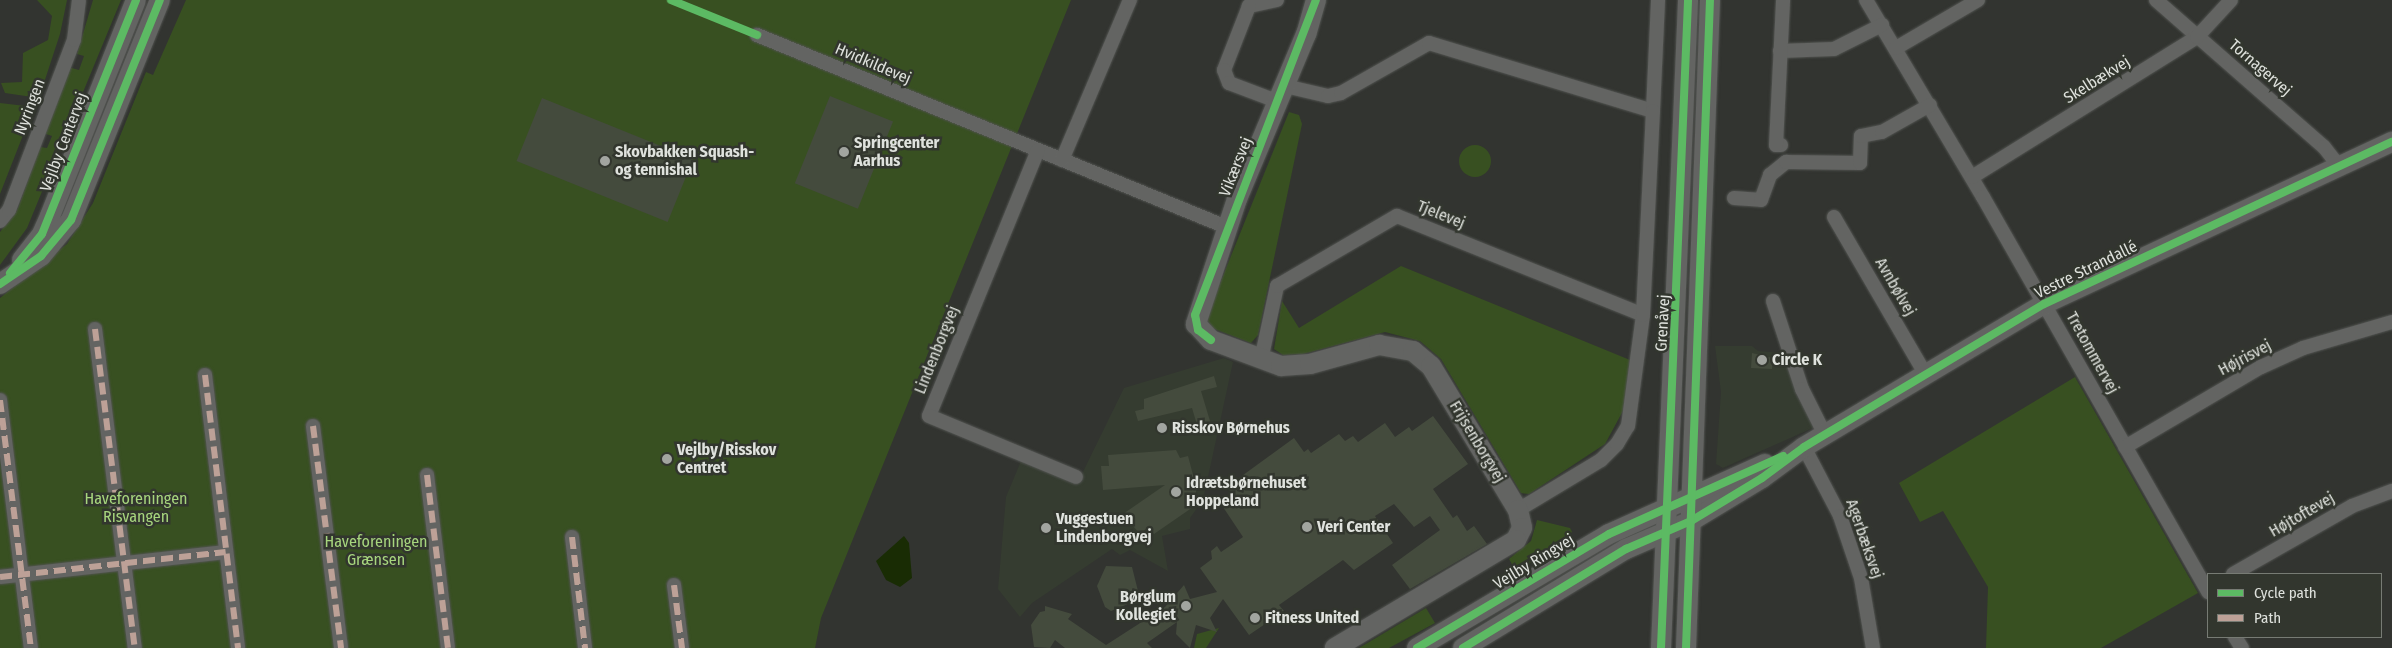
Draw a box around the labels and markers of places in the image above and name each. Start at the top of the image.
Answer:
place label: Springcenter Aarhus [854,133,939,171]
place label: Skovbakken Squash- og tennishal [615,142,754,180]
marker: Springcenter Aarhus [838,146,850,158]
marker: Skovbakken Squash- og tennishal [599,155,611,167]
place label: Circle K [1772,350,1822,370]
marker: Circle K [1756,354,1768,366]
place label: Risskov Børnehus [1172,418,1290,438]
marker: Risskov Børnehus [1156,422,1168,434]
place label: Vejlby/Risskov Centret [677,440,776,478]
marker: Vejlby/Risskov Centret [661,453,673,465]
place label: Idrætsbørnehuset Hoppeland [1186,473,1306,511]
marker: Idrætsbørnehuset Hoppeland [1170,486,1182,498]
place label: Vuggestuen Lindenborgvej [1056,509,1152,547]
place label: Veri Center [1317,517,1390,537]
marker: Veri Center [1301,521,1313,533]
marker: Vuggestuen Lindenborgvej [1040,522,1052,534]
place label: Børglum Kollegiet [1116,587,1176,625]
marker: Børglum Kollegiet [1180,600,1192,612]
place label: Fitness United [1265,608,1359,628]
marker: Fitness United [1249,612,1261,624]

